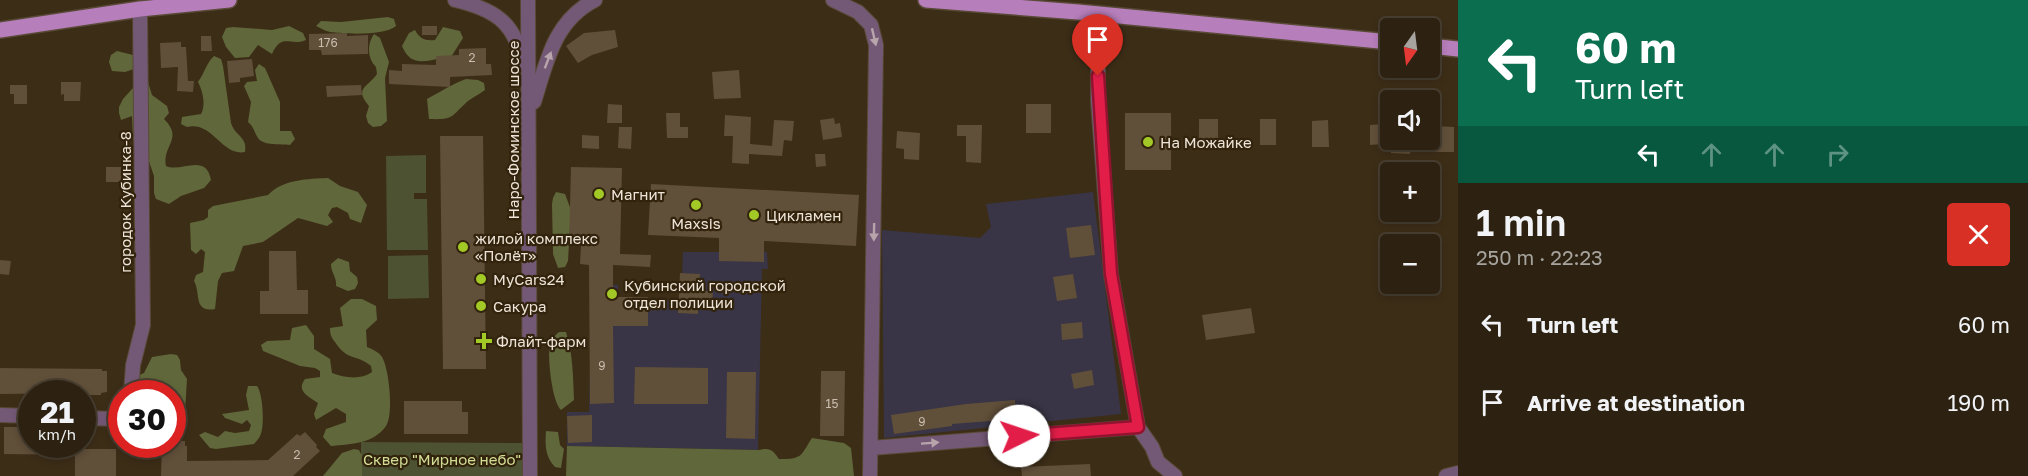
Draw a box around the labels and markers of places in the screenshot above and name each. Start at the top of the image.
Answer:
pin [1072,14,1123,76]
place label: На Можайке [1160,133,1252,151]
marker: На Можайке [1141,135,1155,149]
place label: Магнит [611,185,666,203]
marker: Магнит [592,187,606,201]
marker: Maxsis [689,198,703,212]
place label: Цикламен [766,206,841,224]
marker: Цикламен [747,208,761,222]
place label: Maxsis [671,214,721,232]
place label: жилой комплекс «Полёт» [475,229,598,264]
marker: жилой комплекс «Полёт» [456,240,470,254]
place label: MyCars24 [493,270,565,288]
marker: MyCars24 [474,272,488,286]
place label: Кубинский городской отдел полиции [624,276,786,311]
marker: Кубинский городской отдел полиции [605,287,619,301]
place label: Сакура [493,297,547,315]
marker: Сакура [474,299,488,313]
place label: Флайт-фарм [496,332,586,350]
marker: Флайт-фарм [477,334,491,348]

